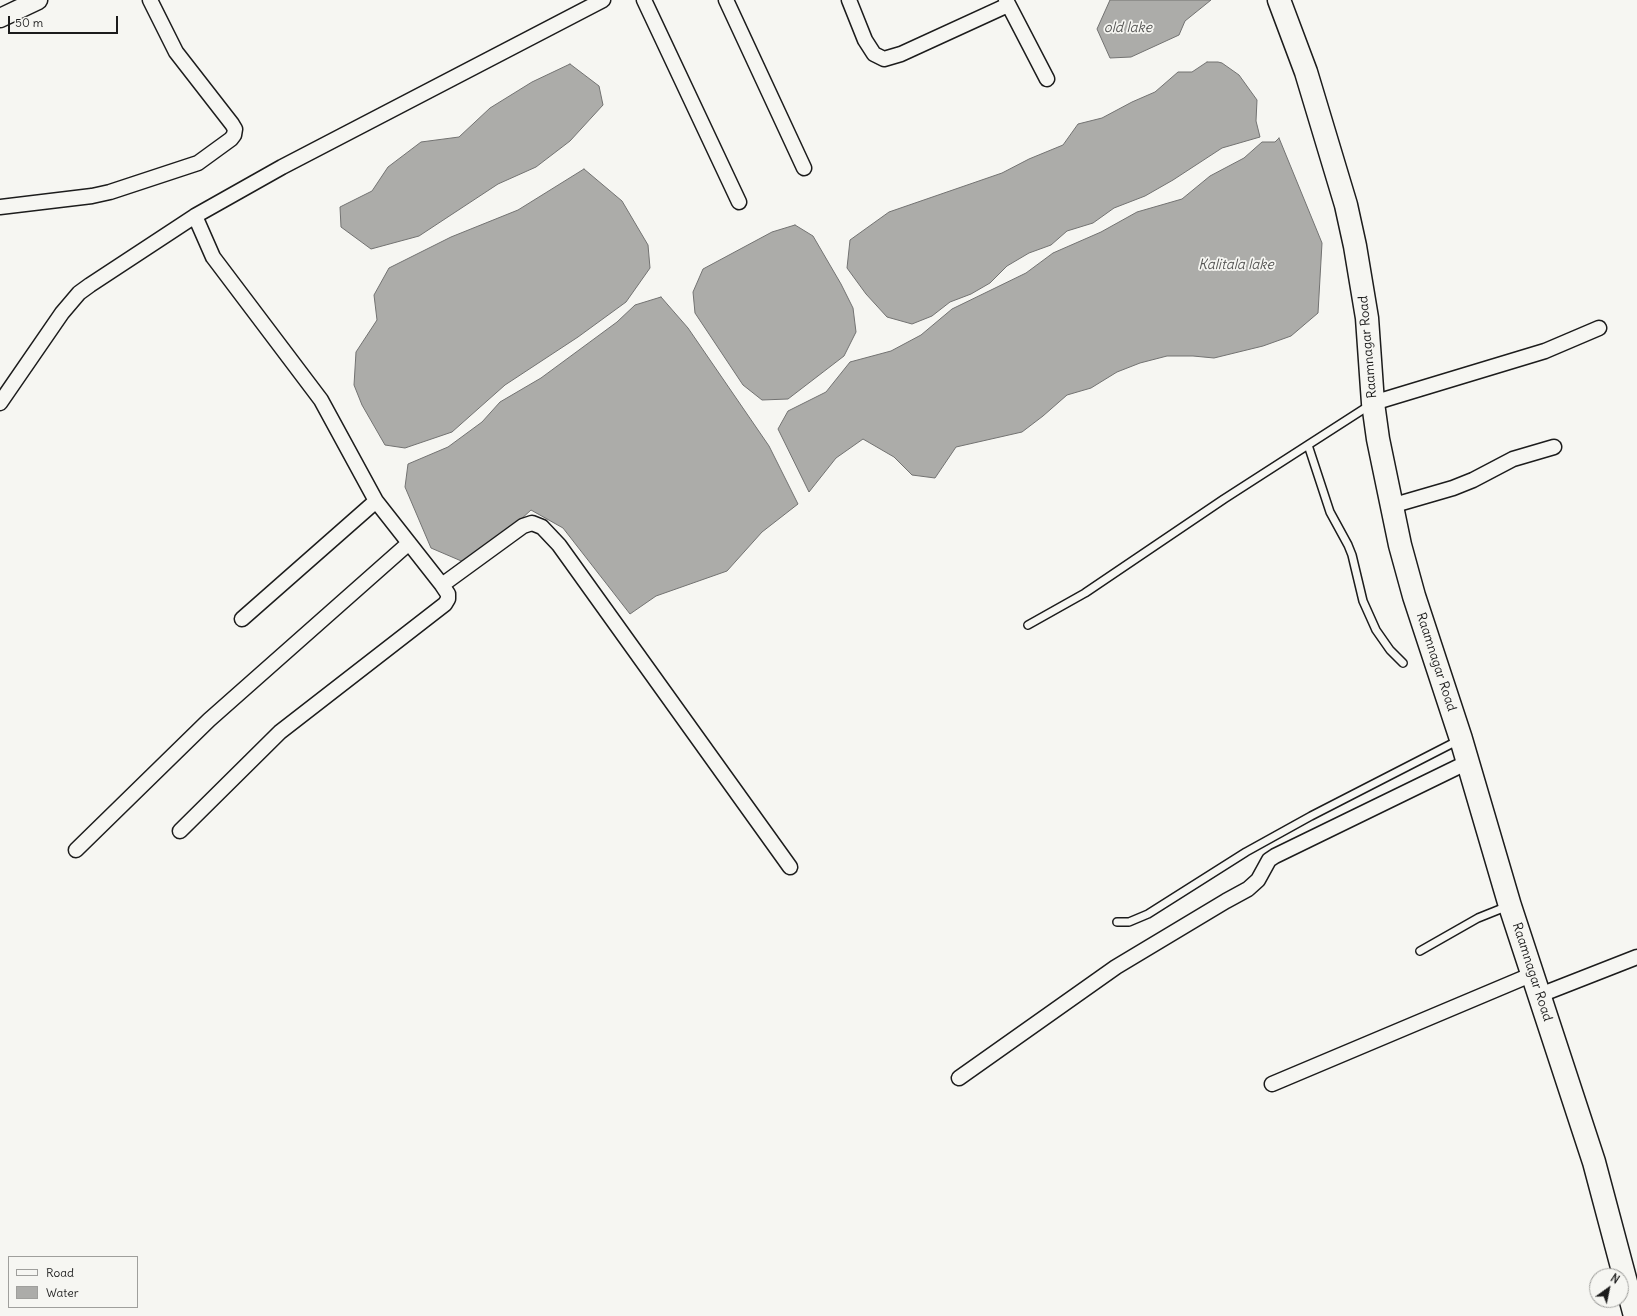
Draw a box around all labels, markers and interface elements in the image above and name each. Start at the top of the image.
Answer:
scale bar [10,8,120,34]
text: 50 m [15,15,43,30]
water label: old lake [1104,20,1152,36]
water label: Kalitala lake [1198,257,1274,273]
street label: Raamnagar Road [1356,295,1380,399]
street label: Raamnagar Road [1413,611,1459,713]
street label: Raamnagar Road [1509,921,1555,1023]
legend [8,1256,138,1308]
text: Road [46,1265,74,1280]
north arrow [1589,1268,1629,1308]
text: N [1608,1271,1622,1287]
text: Water [46,1285,79,1300]

